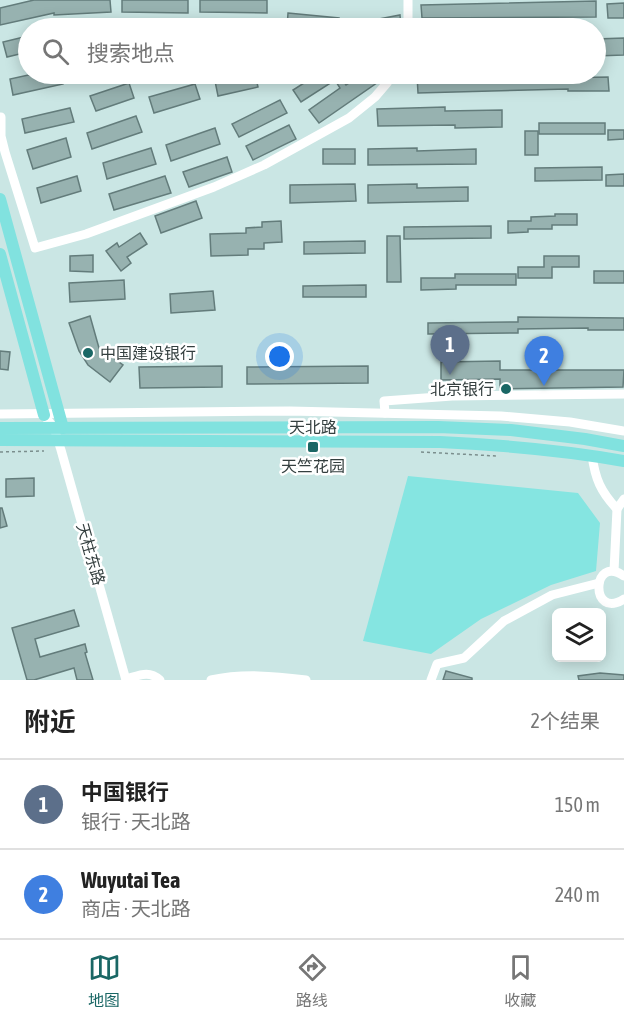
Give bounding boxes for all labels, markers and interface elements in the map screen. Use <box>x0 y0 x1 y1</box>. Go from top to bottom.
search box <box>18 18 606 84</box>
icon: search <box>39 35 72 68</box>
text: 搜索地点 <box>87 40 175 66</box>
pin: 1 <box>430 326 470 375</box>
pin: 2 <box>524 336 564 386</box>
your location <box>265 342 294 371</box>
place label: 中国建设银行 <box>100 344 196 362</box>
marker: 中国建设银行 <box>81 346 95 360</box>
place label: 北京银行 <box>430 380 494 398</box>
marker: 北京银行 <box>499 382 513 396</box>
street label: 天北路 <box>289 418 337 436</box>
marker: 天竺花园 <box>306 440 320 454</box>
place label: 天竺花园 <box>281 457 345 475</box>
street label: 天柱东路 <box>74 521 108 587</box>
map controls <box>552 608 606 662</box>
button: layers <box>552 608 606 662</box>
text: 附近 <box>24 707 76 737</box>
text: 2个结果 <box>531 709 600 732</box>
text: 中国银行 <box>81 779 169 805</box>
text: 1 <box>39 793 48 816</box>
text: 150 m <box>555 793 600 816</box>
text: 银行 · 天北路 <box>81 810 191 833</box>
text: Wuyutai Tea <box>81 867 180 893</box>
text: 2 <box>39 883 48 906</box>
text: 240 m <box>555 883 600 906</box>
text: 商店 · 天北路 <box>81 897 191 920</box>
tab: 地图 <box>88 951 121 1011</box>
tab: 路线 <box>296 951 329 1011</box>
tab: 收藏 <box>504 951 537 1011</box>

